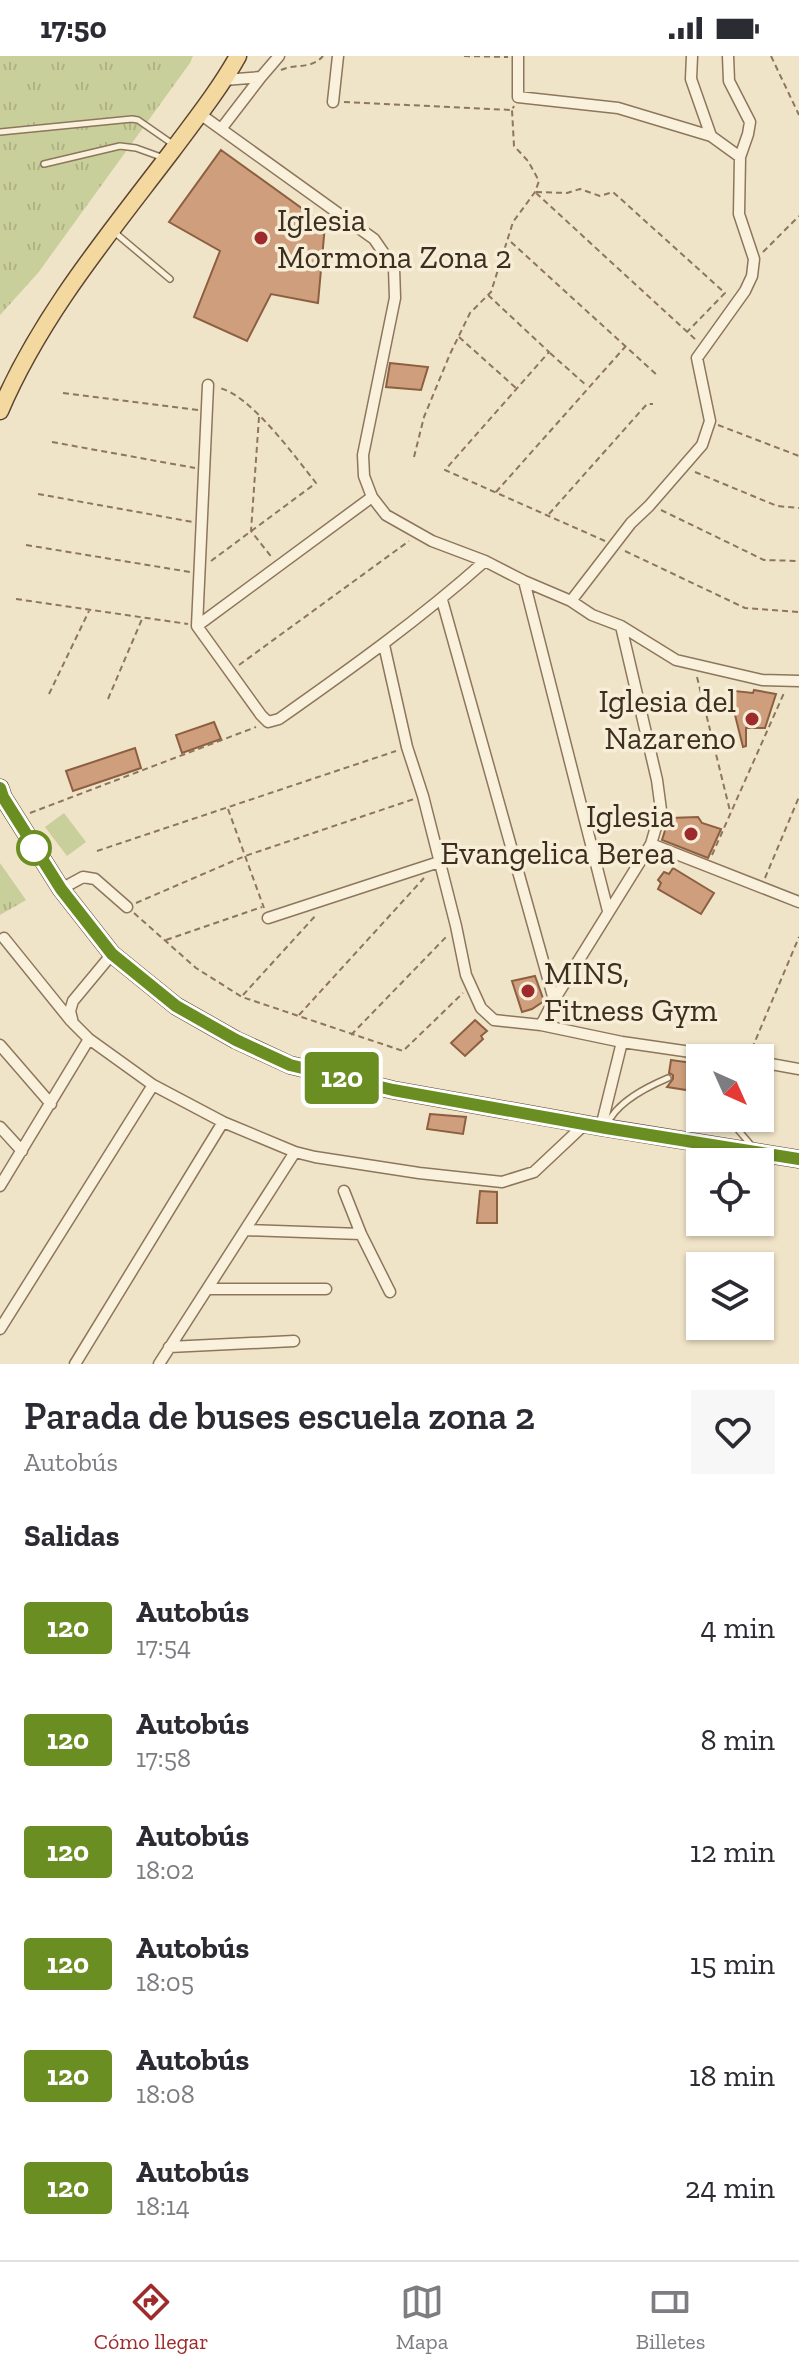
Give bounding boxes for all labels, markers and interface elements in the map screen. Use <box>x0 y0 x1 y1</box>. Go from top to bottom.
text: 17:50 <box>40 10 107 46</box>
place label: Iglesia Mormona Zona 2 <box>277 201 512 276</box>
marker: Iglesia Mormona Zona 2 <box>252 229 270 247</box>
place label: Iglesia del Nazareno <box>599 682 736 757</box>
marker: Iglesia del Nazareno <box>743 710 761 728</box>
place label: Iglesia Evangelica Berea <box>440 797 675 872</box>
marker: Iglesia Evangelica Berea <box>682 825 700 843</box>
unlabelled marker <box>17 831 51 865</box>
place label: MINS, Fitness Gym <box>544 954 718 1029</box>
marker: MINS, Fitness Gym <box>519 982 537 1000</box>
north arrow <box>686 1044 774 1132</box>
map controls <box>686 1044 774 1340</box>
line badge: 120 <box>296 1052 388 1104</box>
text: 120 <box>321 1061 363 1094</box>
button: locate <box>686 1148 774 1236</box>
button: layers <box>686 1252 774 1340</box>
button: heart <box>691 1390 775 1474</box>
text: Parada de buses escuela zona 2 <box>24 1393 535 1439</box>
text: Autobús <box>24 1446 118 1478</box>
text: Salidas <box>24 1518 119 1554</box>
text: Autobús <box>136 1594 249 1630</box>
text: 4 min <box>701 1610 775 1646</box>
text: 120 <box>47 1611 89 1644</box>
text: 17:54 <box>136 1630 191 1662</box>
text: Autobús <box>136 1706 249 1742</box>
text: 8 min <box>701 1722 775 1758</box>
text: 120 <box>47 1723 89 1756</box>
text: 17:58 <box>136 1742 191 1774</box>
text: Autobús <box>136 1818 249 1854</box>
text: 12 min <box>690 1834 775 1870</box>
text: 120 <box>47 1835 89 1868</box>
text: 18:02 <box>136 1854 194 1886</box>
text: Autobús <box>136 1930 249 1966</box>
text: 15 min <box>690 1946 775 1982</box>
text: 120 <box>47 1947 89 1980</box>
text: 18:05 <box>136 1966 194 1998</box>
text: Autobús <box>136 2042 249 2078</box>
text: 18 min <box>689 2058 775 2094</box>
text: 120 <box>47 2059 89 2092</box>
text: 18:08 <box>136 2078 195 2110</box>
text: Autobús <box>136 2154 249 2190</box>
text: 24 min <box>685 2170 775 2206</box>
text: 120 <box>47 2171 89 2204</box>
text: 18:14 <box>136 2190 190 2222</box>
tab: Cómo llegar <box>94 2280 208 2355</box>
tab: Mapa <box>396 2280 448 2355</box>
tab: Billetes <box>636 2280 705 2355</box>

